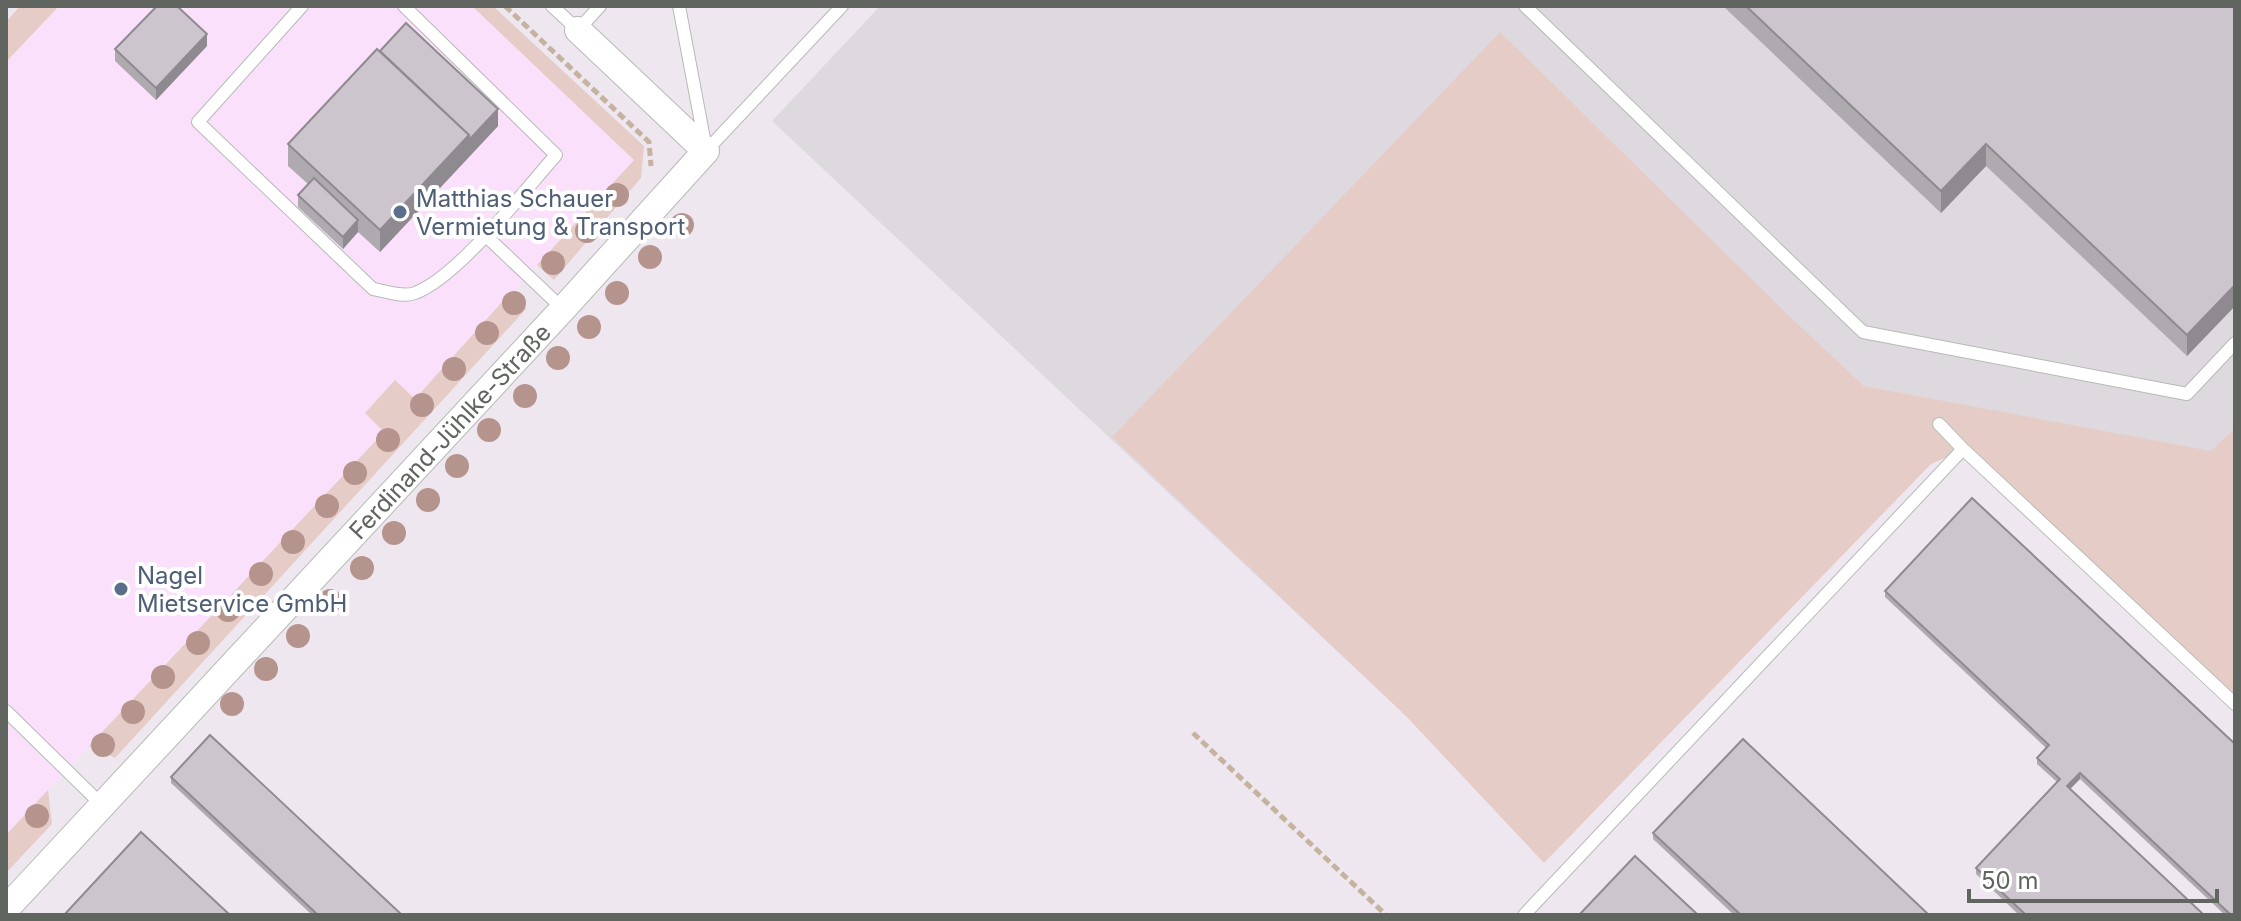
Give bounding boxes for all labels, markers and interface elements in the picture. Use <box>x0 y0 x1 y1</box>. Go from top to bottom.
place label: Matthias Schauer Vermietung & Transport <box>416 184 685 241</box>
marker: Matthias Schauer Vermietung & Transport <box>391 203 409 221</box>
street label: Ferdinand-Jühlke-Straße <box>343 318 557 545</box>
place label: Nagel Mietservice GmbH <box>137 561 347 618</box>
marker: Nagel Mietservice GmbH <box>112 580 130 598</box>
scale bar <box>1969 853 2217 903</box>
text: 50 m <box>1981 866 2039 895</box>

